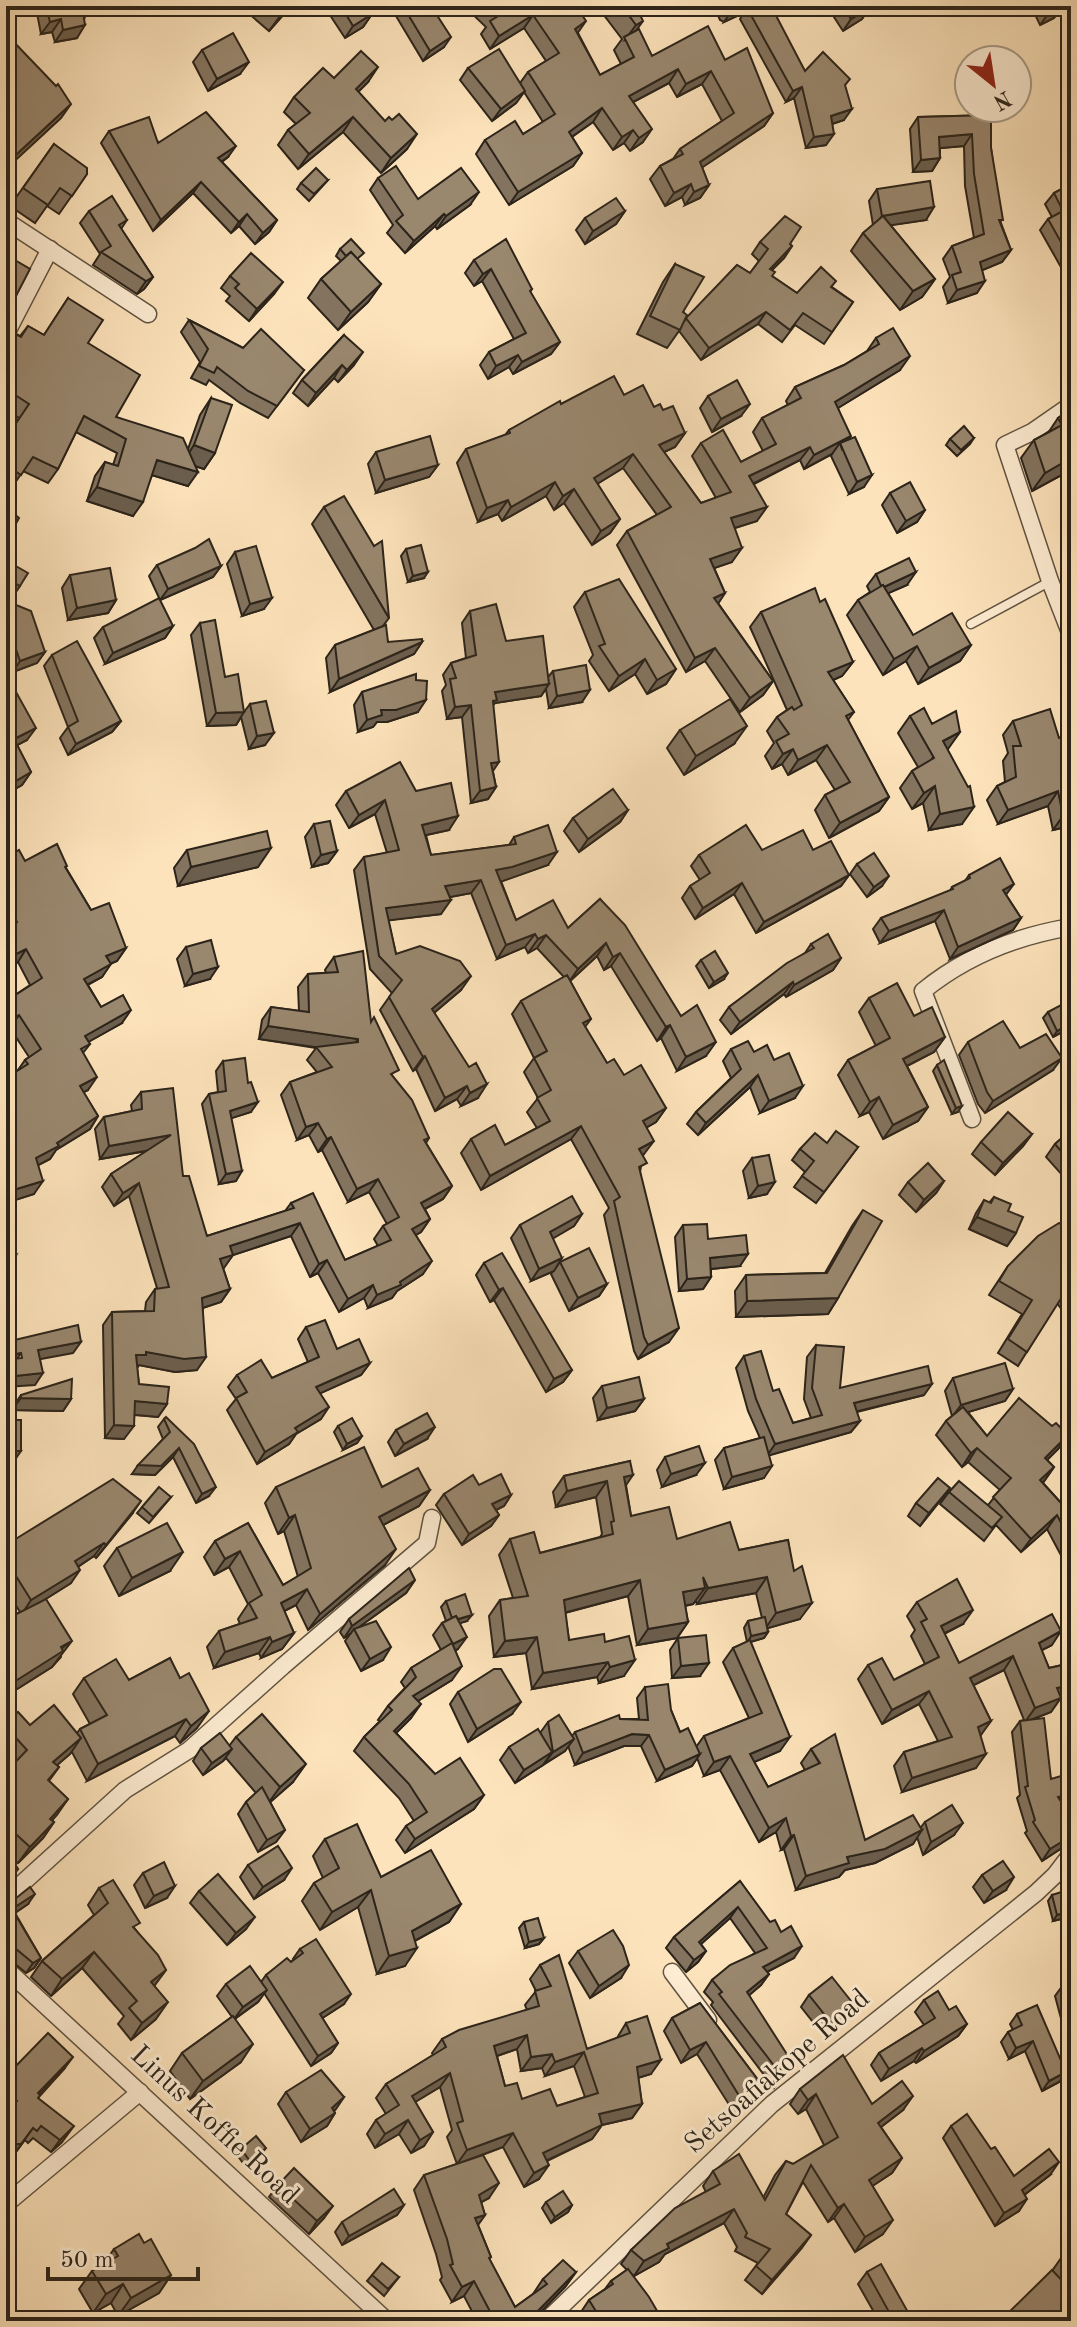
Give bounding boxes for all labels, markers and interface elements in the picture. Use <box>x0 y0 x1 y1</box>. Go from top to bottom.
north arrow <box>953 44 1033 124</box>
text: N <box>989 86 1015 113</box>
street label: Setsoafiakope Road <box>680 1984 876 2160</box>
street label: Linus Koffie Road <box>125 2041 303 2211</box>
scale bar <box>48 2231 198 2281</box>
text: 50 m <box>60 2249 114 2273</box>

